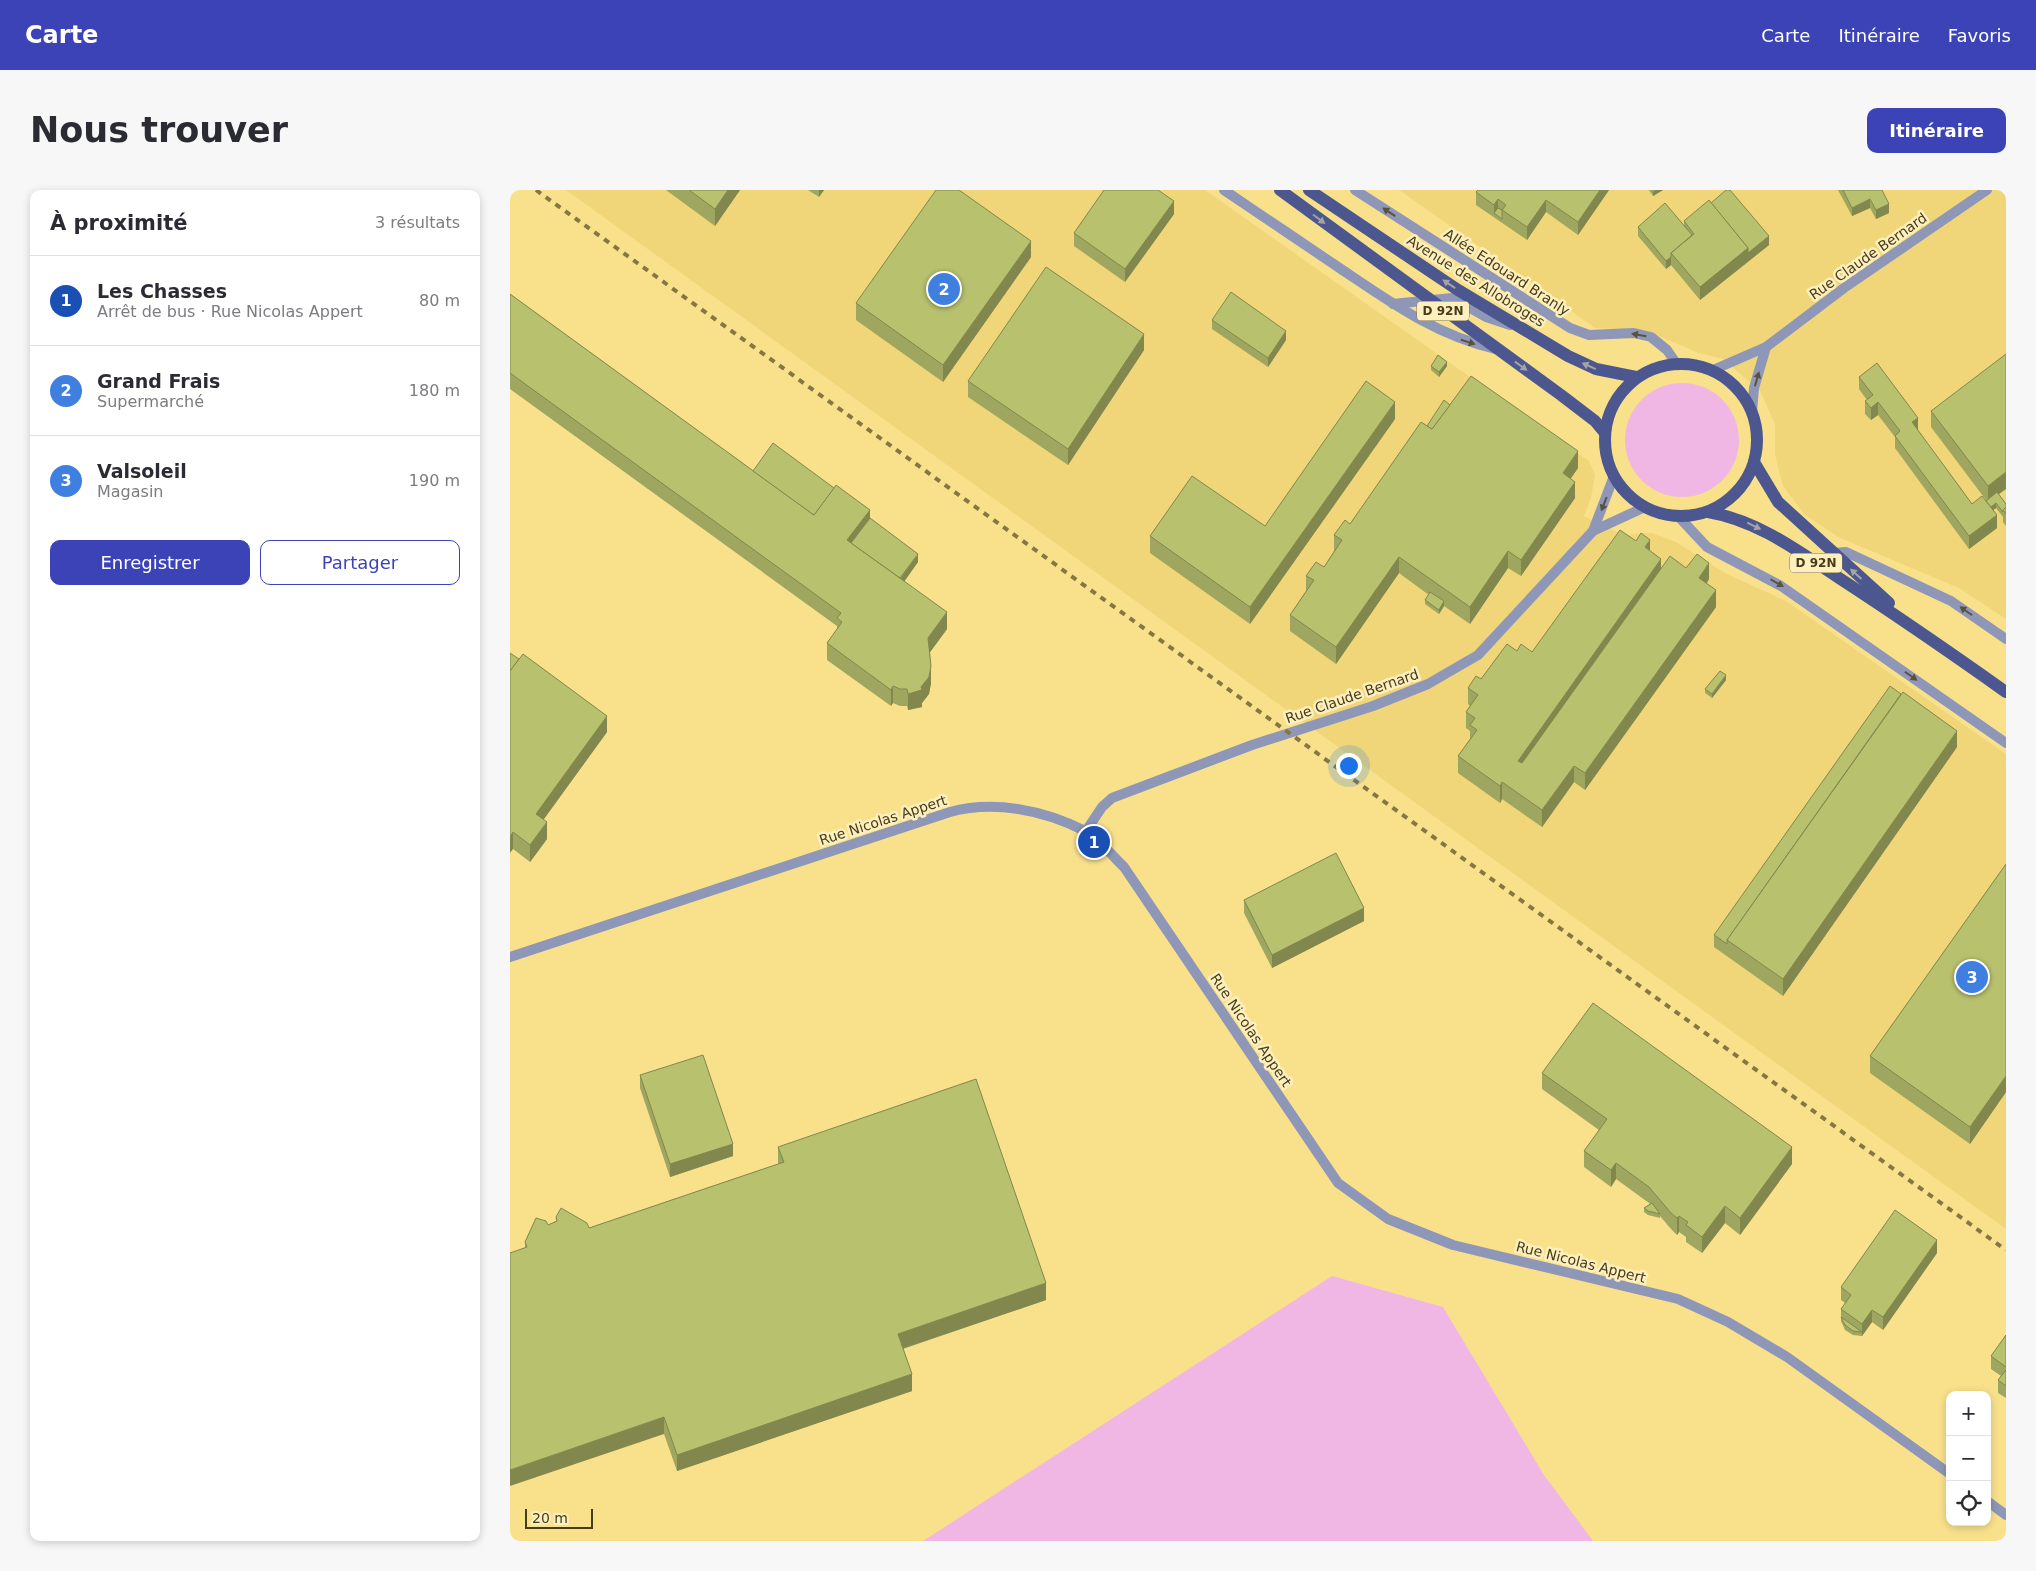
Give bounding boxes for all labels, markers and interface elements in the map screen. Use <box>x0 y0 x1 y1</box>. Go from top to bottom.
text: Carte <box>25 21 98 49</box>
text: Carte <box>1761 25 1810 46</box>
text: Itinéraire <box>1838 25 1920 46</box>
text: Favoris <box>1948 25 2011 46</box>
button: Itinéraire <box>1867 108 2006 153</box>
text: Nous trouver <box>30 110 288 150</box>
one-way arrow <box>1382 207 1396 217</box>
street label: Rue Claude Bernard <box>1806 209 1930 303</box>
text: À proximité <box>50 211 187 235</box>
text: 3 résultats <box>375 213 460 232</box>
one-way arrow <box>1312 214 1326 224</box>
street label: Allée Edouard Branly <box>1441 225 1573 319</box>
street label: Avenue des Allobroges <box>1404 232 1548 330</box>
pin: 2 <box>928 270 960 308</box>
one-way arrow <box>1443 279 1456 288</box>
text: Les Chasses <box>97 280 227 302</box>
text: 1 <box>60 291 72 310</box>
text: 80 m <box>419 291 460 310</box>
text: Arrêt de bus · Rue Nicolas Appert <box>97 302 363 321</box>
road number: D 92N <box>1417 302 1469 320</box>
one-way arrow <box>1630 330 1646 338</box>
one-way arrow <box>1460 338 1475 346</box>
one-way arrow <box>1514 361 1528 371</box>
one-way arrow <box>1582 361 1596 369</box>
text: Grand Frais <box>97 370 220 392</box>
one-way arrow <box>1754 371 1762 386</box>
text: 2 <box>60 381 72 400</box>
text: 180 m <box>409 381 460 400</box>
text: Supermarché <box>97 392 204 411</box>
text: Valsoleil <box>97 460 187 482</box>
text: 3 <box>60 471 72 490</box>
text: 190 m <box>409 471 460 490</box>
text: Magasin <box>97 482 164 501</box>
one-way arrow <box>1600 497 1608 512</box>
one-way arrow <box>1747 522 1761 530</box>
button: Enregistrer <box>50 540 250 585</box>
button: Partager <box>260 540 460 585</box>
road number: D 92N <box>1790 553 1842 572</box>
one-way arrow <box>1851 568 1863 580</box>
one-way arrow <box>1771 579 1784 588</box>
one-way arrow <box>1959 606 1973 616</box>
street label: Rue Claude Bernard <box>1283 666 1421 726</box>
one-way arrow <box>1904 671 1917 681</box>
your location <box>1336 753 1362 779</box>
street label: Rue Nicolas Appert <box>817 792 949 848</box>
pin: 1 <box>1078 823 1110 861</box>
pin: 3 <box>1956 958 1988 996</box>
street label: Rue Nicolas Appert <box>1207 970 1295 1090</box>
street label: Rue Nicolas Appert <box>1514 1238 1648 1286</box>
map controls <box>1946 1391 1991 1526</box>
button: + <box>1946 1391 1991 1436</box>
button: − <box>1946 1436 1991 1481</box>
button: locate <box>1946 1481 1991 1526</box>
scale bar <box>525 1506 592 1529</box>
text: 20 m <box>532 1510 568 1526</box>

